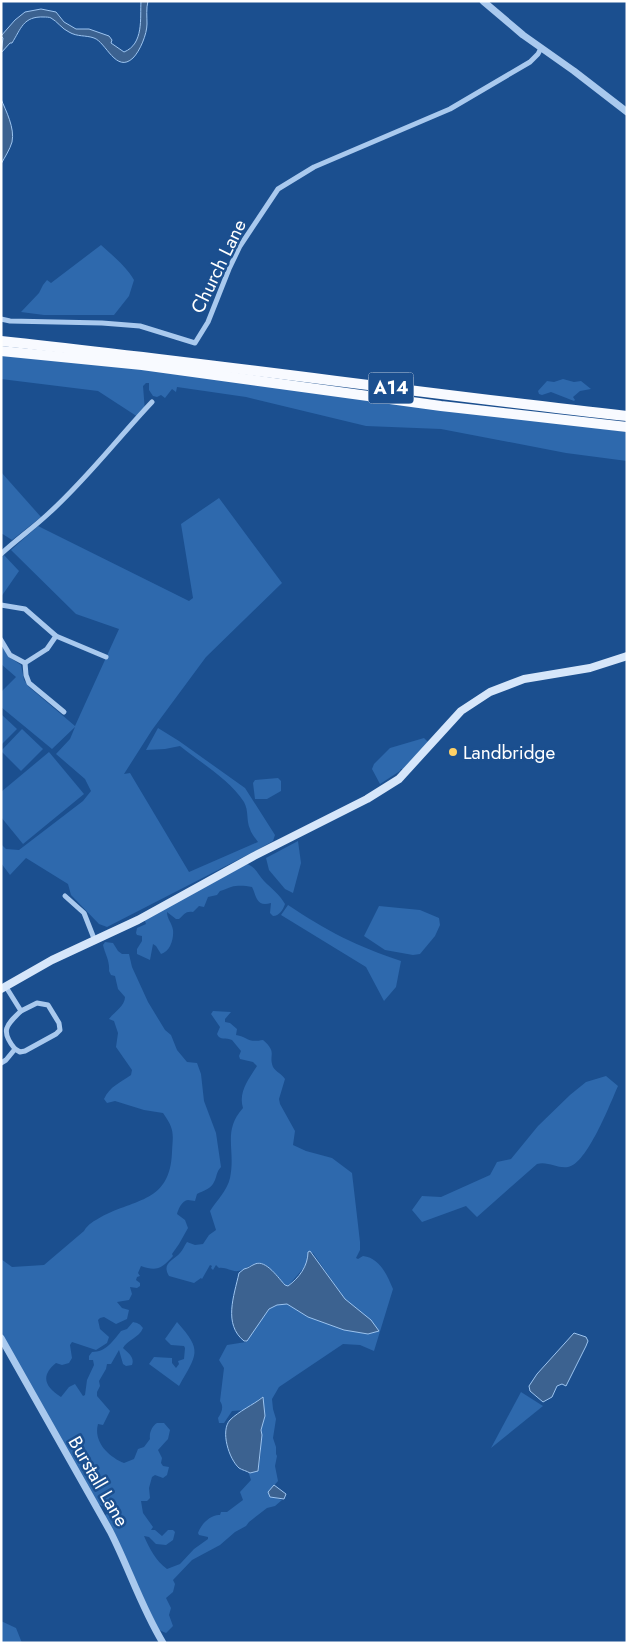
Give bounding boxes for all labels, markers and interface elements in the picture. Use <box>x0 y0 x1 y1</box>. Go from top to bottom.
street label: Church Lane <box>184 215 253 318</box>
road number: A14 <box>368 372 414 403</box>
place label: Landbridge <box>463 739 555 766</box>
marker: Landbridge <box>447 746 459 758</box>
street label: Burstall Lane <box>62 1431 135 1532</box>

